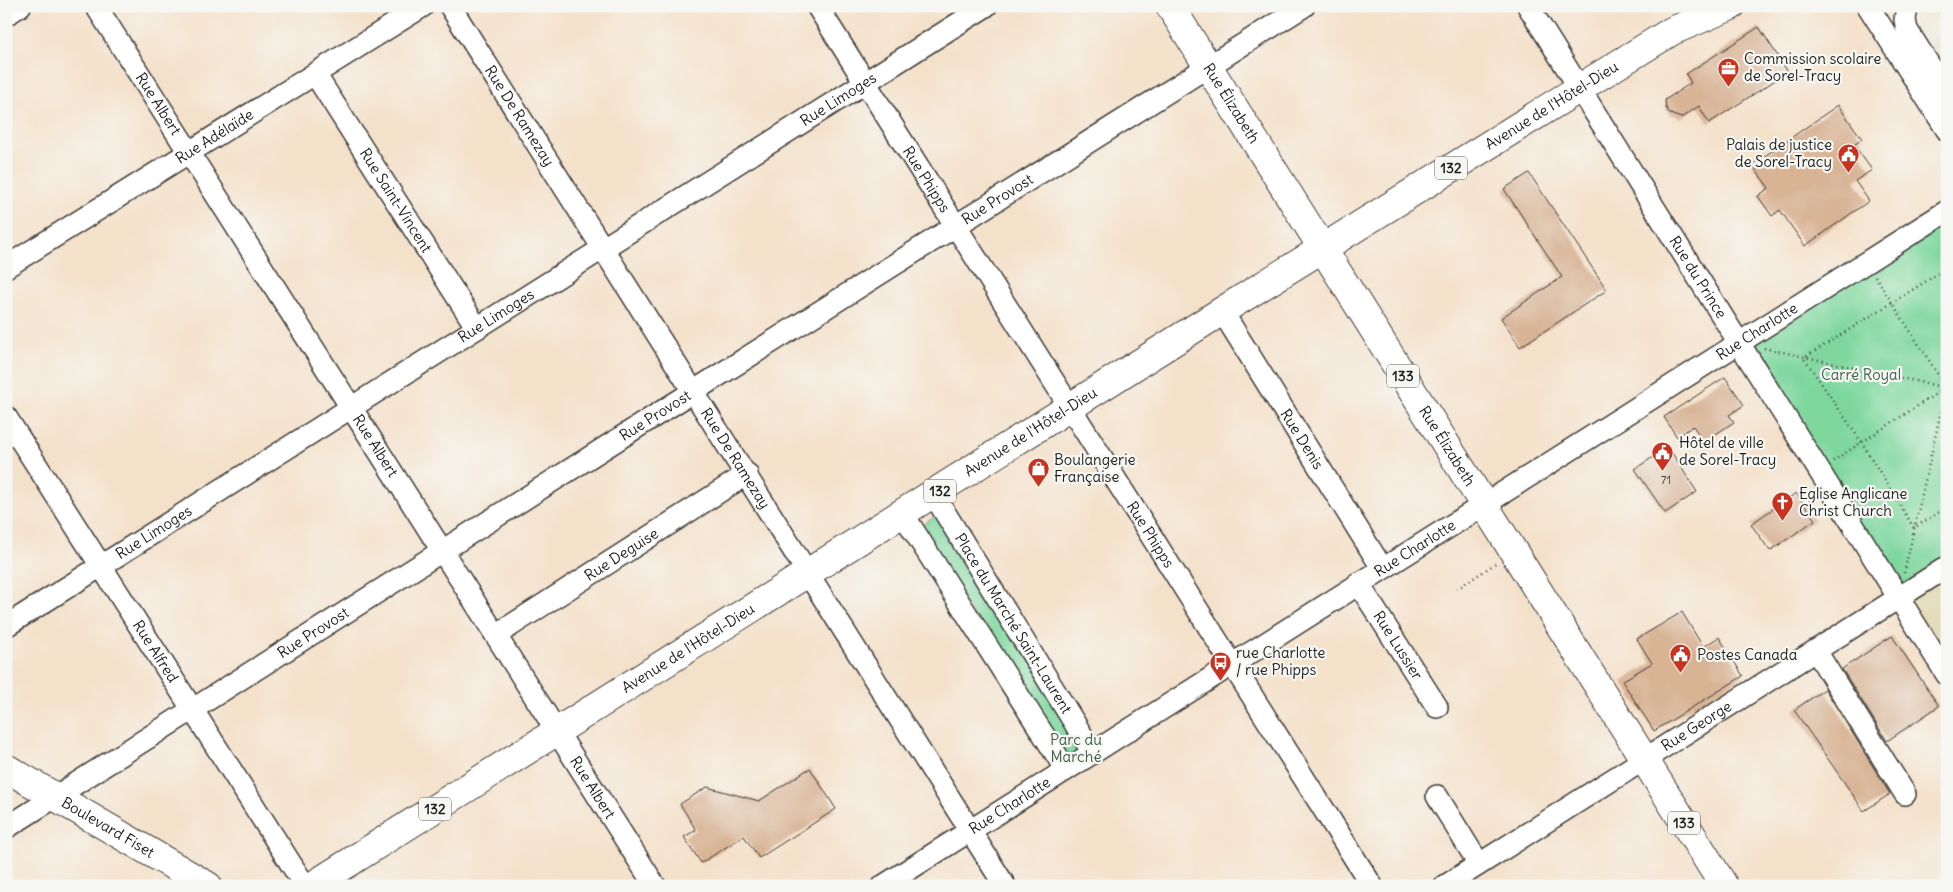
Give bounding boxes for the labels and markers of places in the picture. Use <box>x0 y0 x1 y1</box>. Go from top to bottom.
place label: Commission scolaire de Sorel-Tracy <box>1744 49 1881 85</box>
office icon: Commission scolaire de Sorel-Tracy <box>1716 56 1740 87</box>
place label: Palais de justice de Sorel-Tracy <box>1726 135 1832 171</box>
public building icon: Palais de justice de Sorel-Tracy <box>1836 142 1860 173</box>
place label: Hôtel de ville de Sorel-Tracy <box>1679 433 1776 469</box>
public building icon: Hôtel de ville de Sorel-Tracy <box>1651 440 1675 471</box>
place label: Boulangerie Française <box>1054 450 1136 486</box>
shop icon: Boulangerie Française <box>1026 457 1050 488</box>
place label: Eglise Anglicane Christ Church <box>1799 484 1907 520</box>
church icon: Eglise Anglicane Christ Church <box>1771 491 1795 522</box>
place label: rue Charlotte / rue Phipps <box>1236 643 1325 679</box>
public building icon: Postes Canada <box>1669 643 1693 674</box>
place label: Postes Canada <box>1697 645 1798 664</box>
bus stop icon: rue Charlotte / rue Phipps <box>1208 650 1232 681</box>

